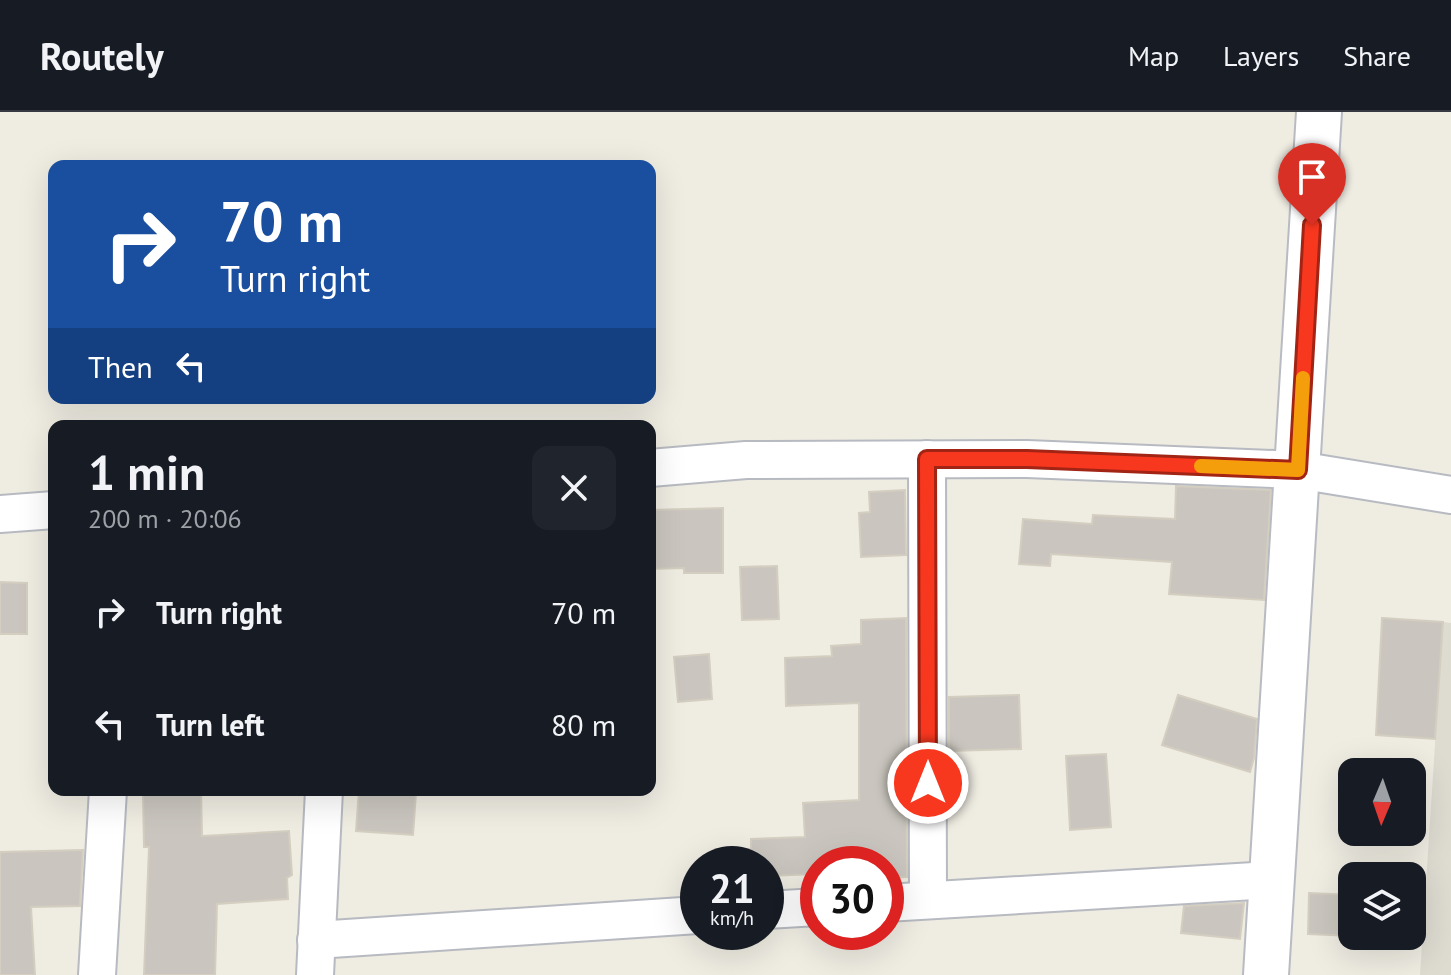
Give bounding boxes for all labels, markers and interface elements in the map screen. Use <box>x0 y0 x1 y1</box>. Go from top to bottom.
text: Routely <box>40 31 164 80</box>
text: Map <box>1128 37 1179 74</box>
text: Layers <box>1223 37 1299 74</box>
text: Share <box>1343 37 1411 74</box>
pin <box>1278 143 1346 225</box>
icon: arrive <box>1290 155 1334 199</box>
text: 70 m <box>220 185 343 257</box>
icon: right <box>88 192 192 296</box>
text: Turn right <box>220 255 370 302</box>
icon: left <box>169 344 213 388</box>
text: Then <box>88 347 153 386</box>
text: 1 min <box>88 441 205 503</box>
button: close <box>532 446 616 530</box>
text: 200 m · 20:06 <box>88 502 242 535</box>
icon: right <box>88 590 132 634</box>
text: Turn right <box>156 593 282 632</box>
text: 70 m <box>551 593 616 632</box>
icon: left <box>88 702 132 746</box>
text: Turn left <box>156 705 264 744</box>
text: 80 m <box>551 705 616 744</box>
position arrow <box>886 741 970 825</box>
north arrow <box>1338 758 1426 846</box>
map controls <box>1338 758 1426 950</box>
speed limit sign: 30 <box>800 846 904 950</box>
text: 21 <box>709 862 755 914</box>
button: layers <box>1338 862 1426 950</box>
text: km/h <box>710 905 754 931</box>

